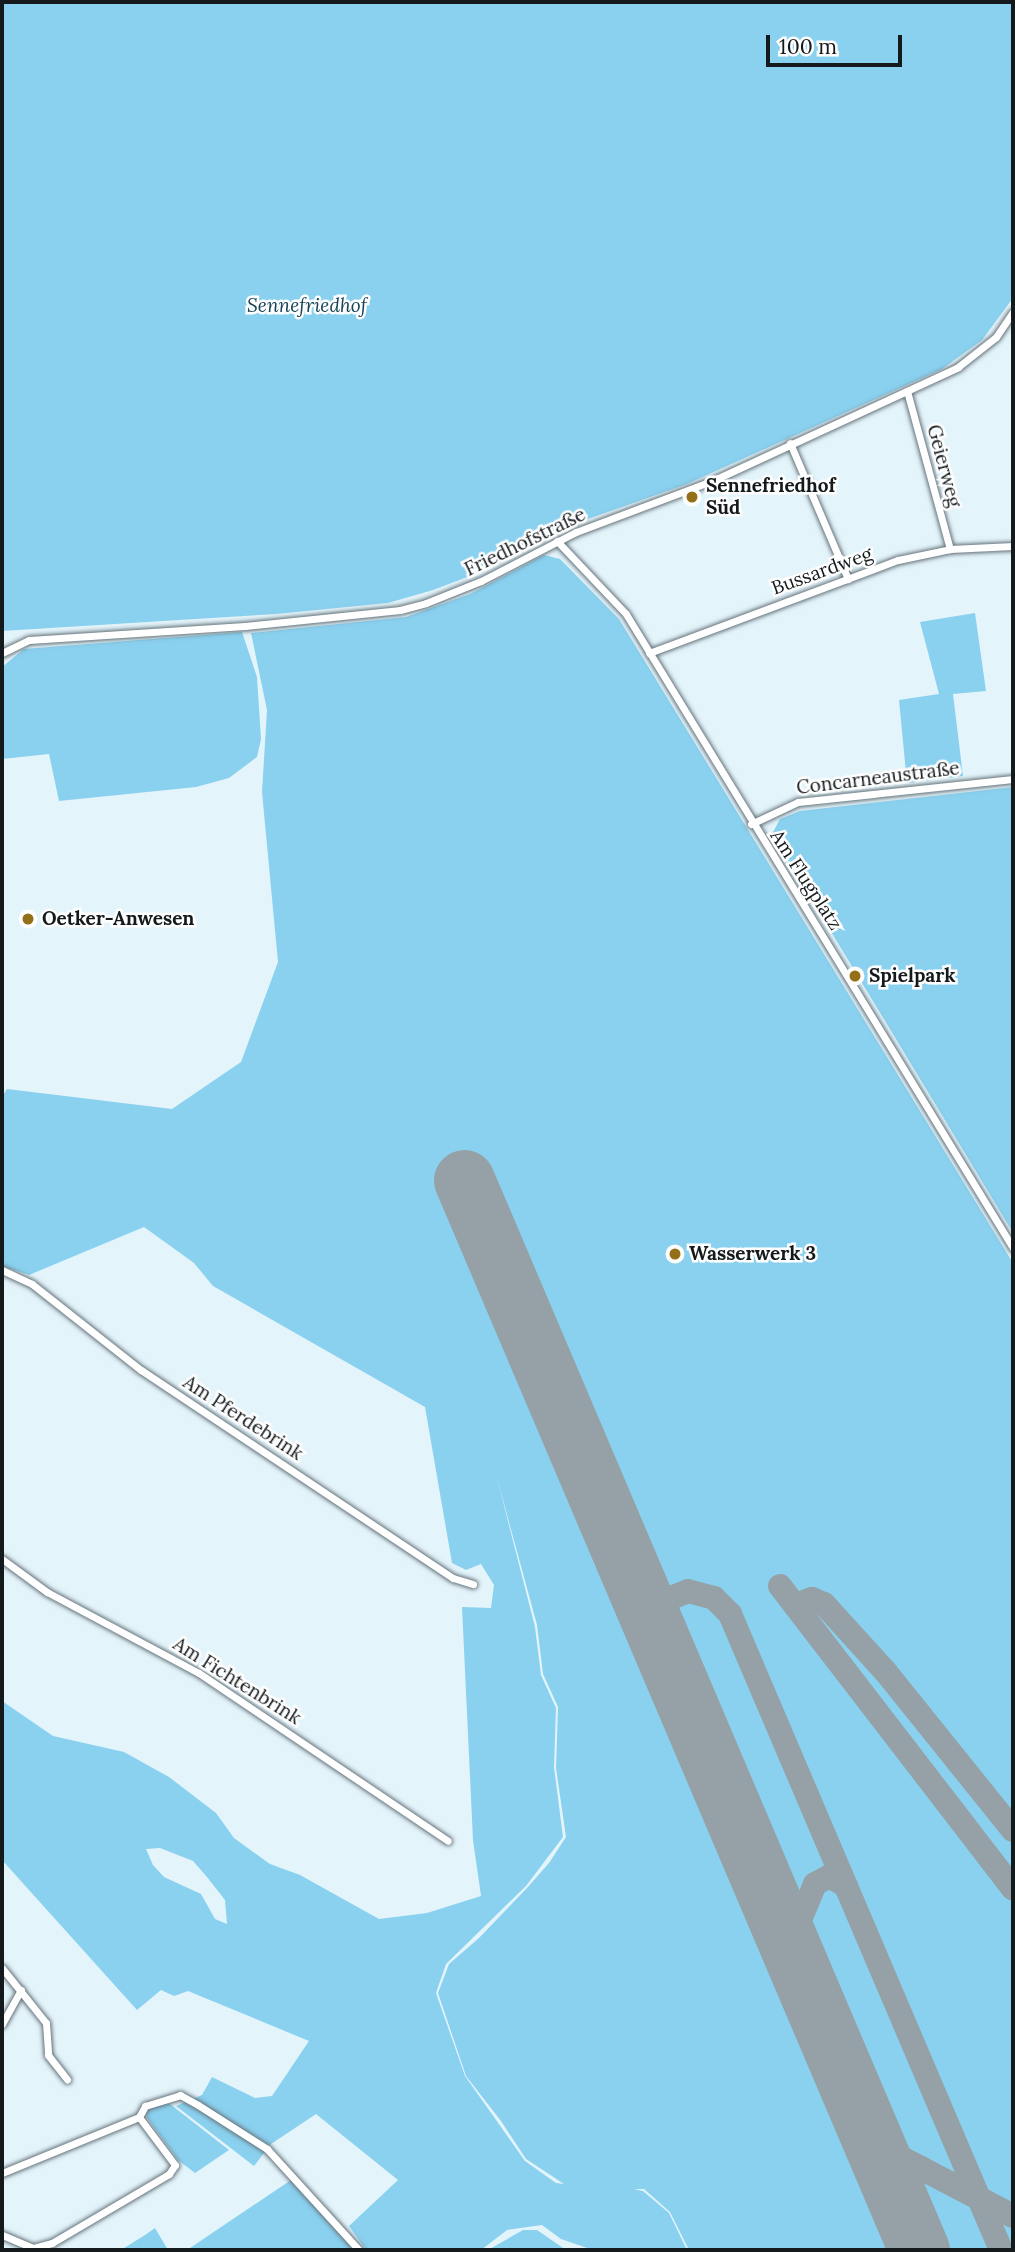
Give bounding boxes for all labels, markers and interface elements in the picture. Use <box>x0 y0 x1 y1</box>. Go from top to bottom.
scale bar <box>770 21 906 65</box>
text: 100 m <box>779 33 837 60</box>
park label: Sennefriedhof <box>247 295 367 317</box>
street label: Geierweg <box>922 422 966 510</box>
place label: Sennefriedhof Süd <box>706 475 835 519</box>
marker: Sennefriedhof Süd <box>684 489 700 505</box>
street label: Friedhofstraße <box>461 503 589 581</box>
street label: Bussardweg <box>768 542 876 600</box>
street label: Concarneaustraße <box>795 757 961 799</box>
street label: Am Flugplatz <box>765 826 847 934</box>
place label: Oetker-Anwesen <box>42 908 194 930</box>
marker: Oetker-Anwesen <box>20 911 36 927</box>
place label: Spielpark <box>869 965 955 987</box>
marker: Spielpark <box>847 968 863 984</box>
place label: Wasserwerk 3 <box>689 1243 816 1265</box>
marker: Wasserwerk 3 <box>667 1246 683 1262</box>
street label: Am Pferdebrink <box>179 1371 307 1465</box>
street label: Am Fichtenbrink <box>169 1633 305 1729</box>

